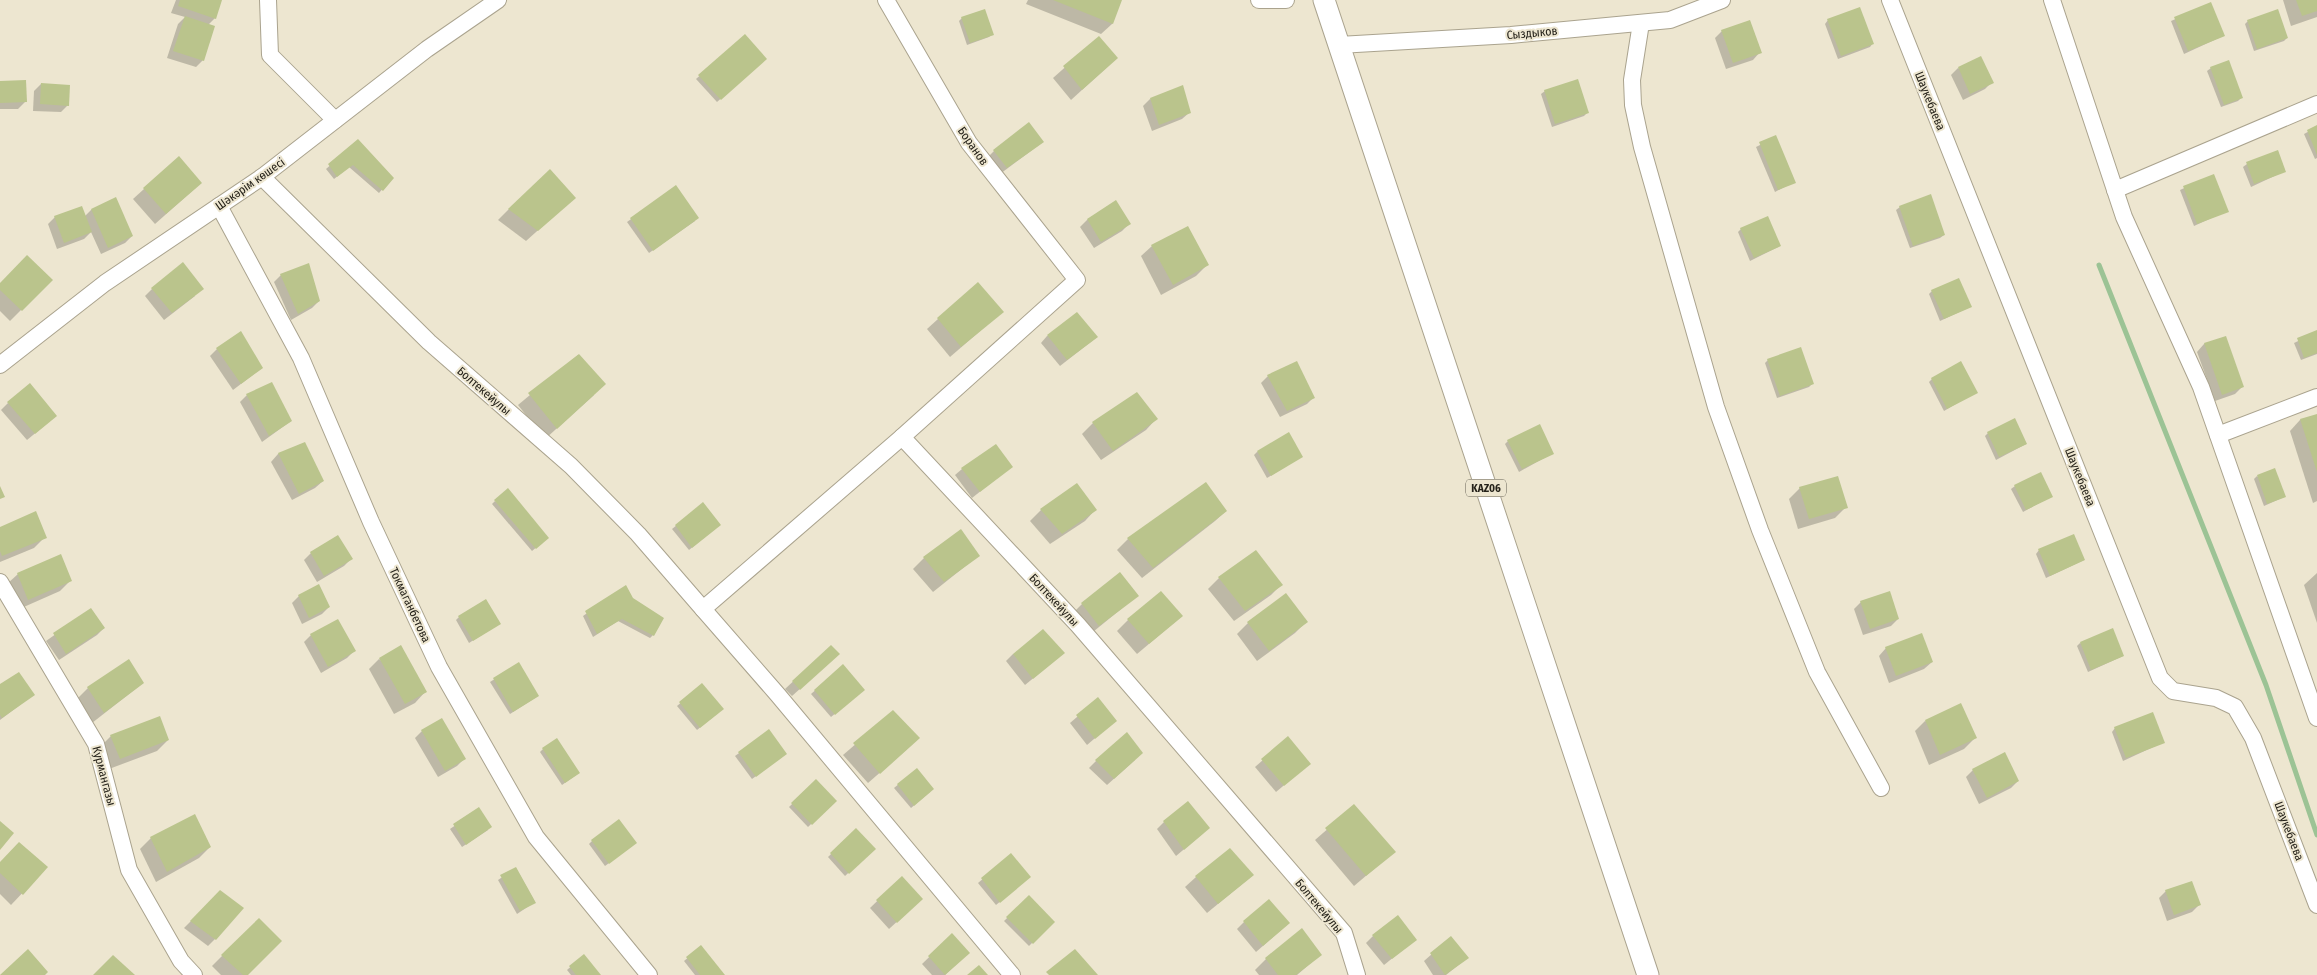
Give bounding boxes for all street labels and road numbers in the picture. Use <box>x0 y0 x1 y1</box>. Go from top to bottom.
street label: Сыздыков <box>1506 24 1558 42</box>
street label: Шаукебаева <box>1912 70 1948 133</box>
street label: Боранов <box>955 124 991 168</box>
street label: Шәкәрім көшесі <box>213 155 287 213</box>
street label: Болтекейулы <box>454 364 514 418</box>
street label: Шаукебаева <box>2062 446 2098 509</box>
road number: KАZ06 <box>1466 479 1506 496</box>
street label: Токмаганбетова <box>387 565 434 645</box>
street label: Болтекейулы <box>1026 571 1082 629</box>
street label: Курмангазы <box>89 745 119 807</box>
street label: Шаукебаева <box>2271 799 2307 863</box>
street label: Болтекейулы <box>1292 876 1346 936</box>

